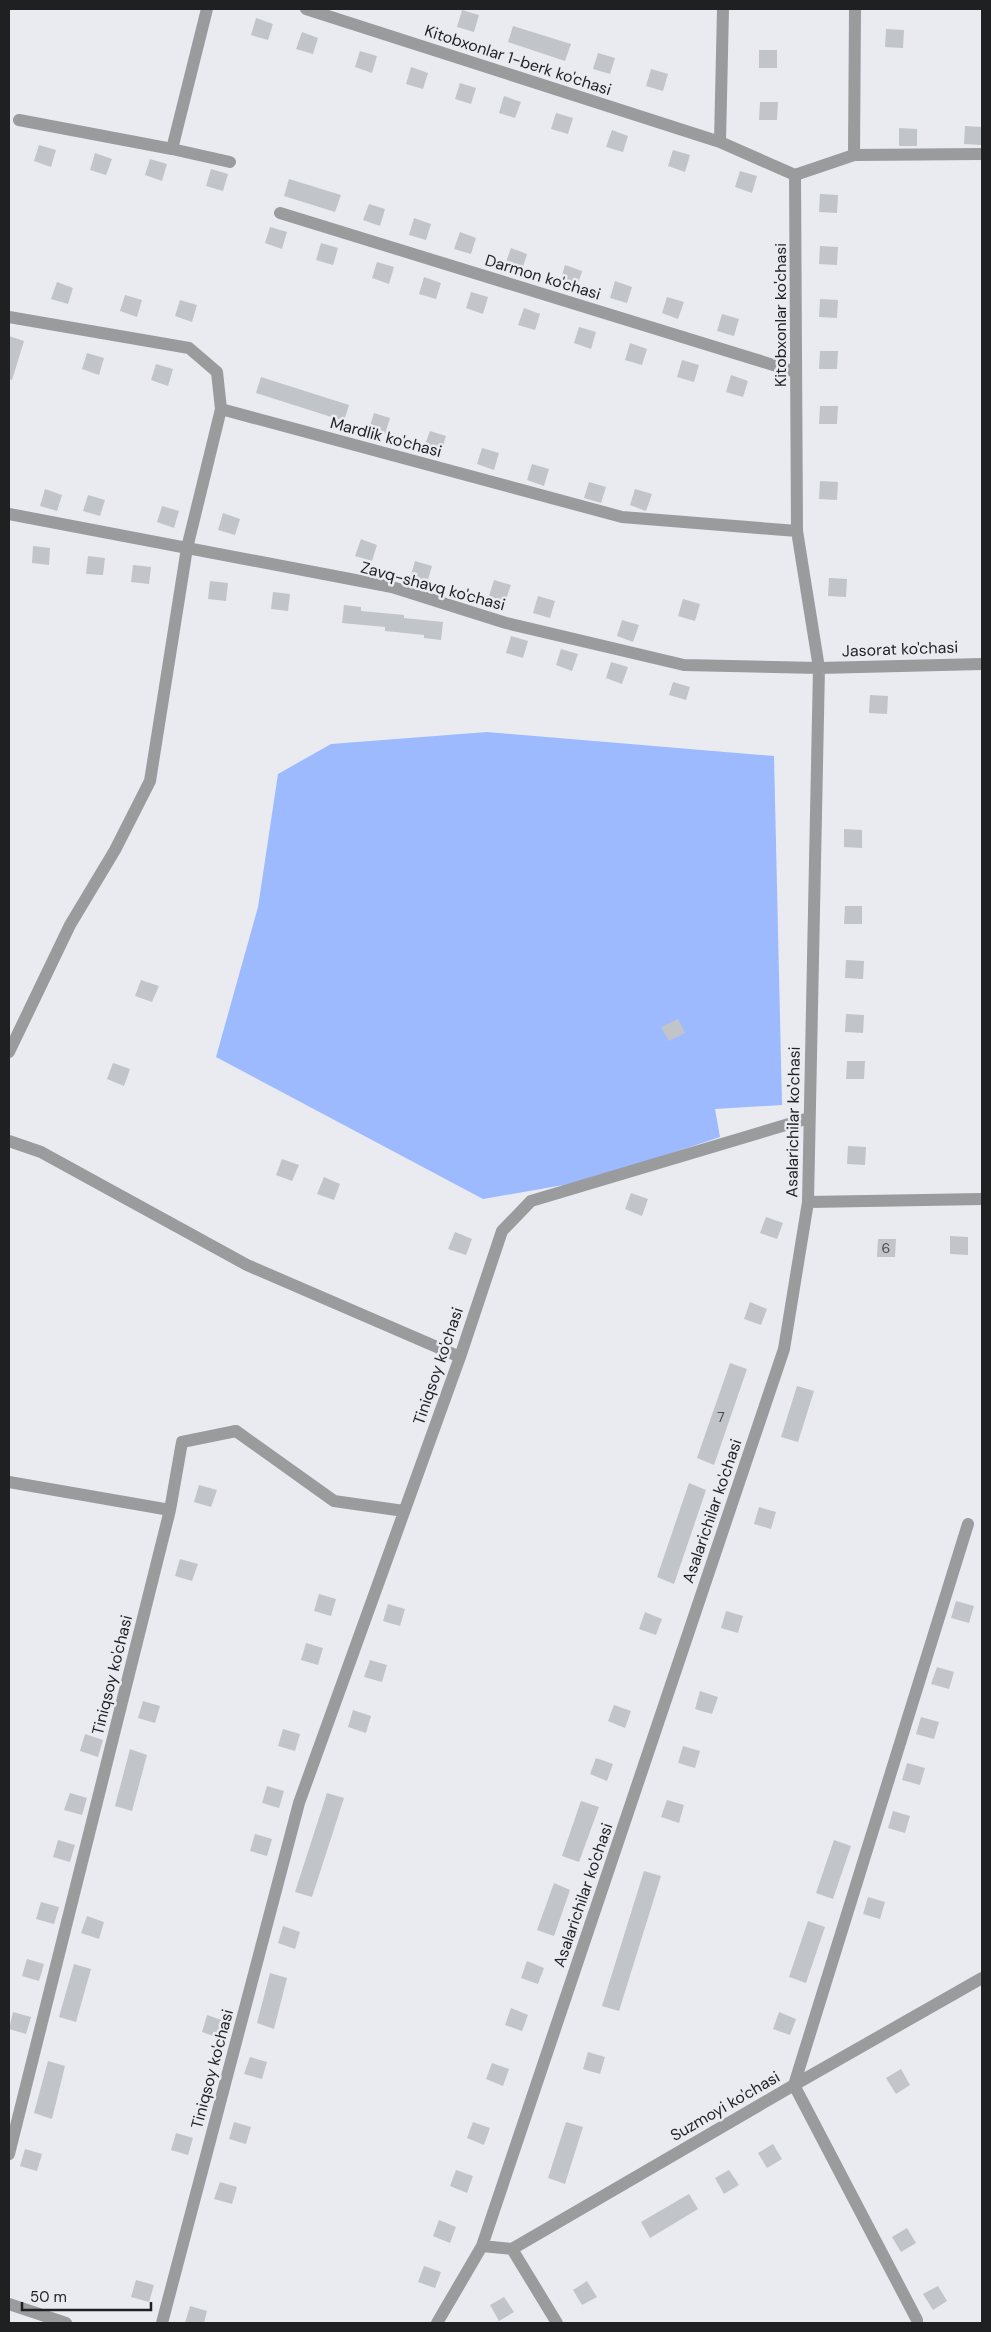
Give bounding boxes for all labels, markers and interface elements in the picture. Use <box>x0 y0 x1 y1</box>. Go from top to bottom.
street label: Kitobxonlar 1-berk ko'chasi <box>422 20 614 100</box>
street label: Kitobxonlar ko'chasi <box>770 243 791 387</box>
street label: Darmon ko'chasi <box>483 249 603 305</box>
street label: Mardlik ko'chasi <box>328 412 444 462</box>
street label: Zavq-shavq ko'chasi <box>358 557 508 615</box>
street label: Jasorat ko'chasi <box>842 636 958 662</box>
street label: Asalarichilar ko'chasi <box>781 1046 805 1198</box>
house number: 6 <box>882 1239 890 1257</box>
street label: Tiniqsoy ko'chasi <box>408 1304 468 1428</box>
house number: 7 <box>717 1408 725 1426</box>
street label: Asalarichilar ko'chasi <box>677 1436 747 1586</box>
street label: Tiniqsoy ko'chasi <box>87 1613 137 1737</box>
street label: Asalarichilar ko'chasi <box>548 1820 618 1970</box>
street label: Tiniqsoy ko'chasi <box>186 2007 238 2131</box>
street label: Suzmoyi ko'chasi <box>667 2066 783 2146</box>
scale bar <box>22 2280 151 2312</box>
text: 50 m <box>30 2287 67 2307</box>

